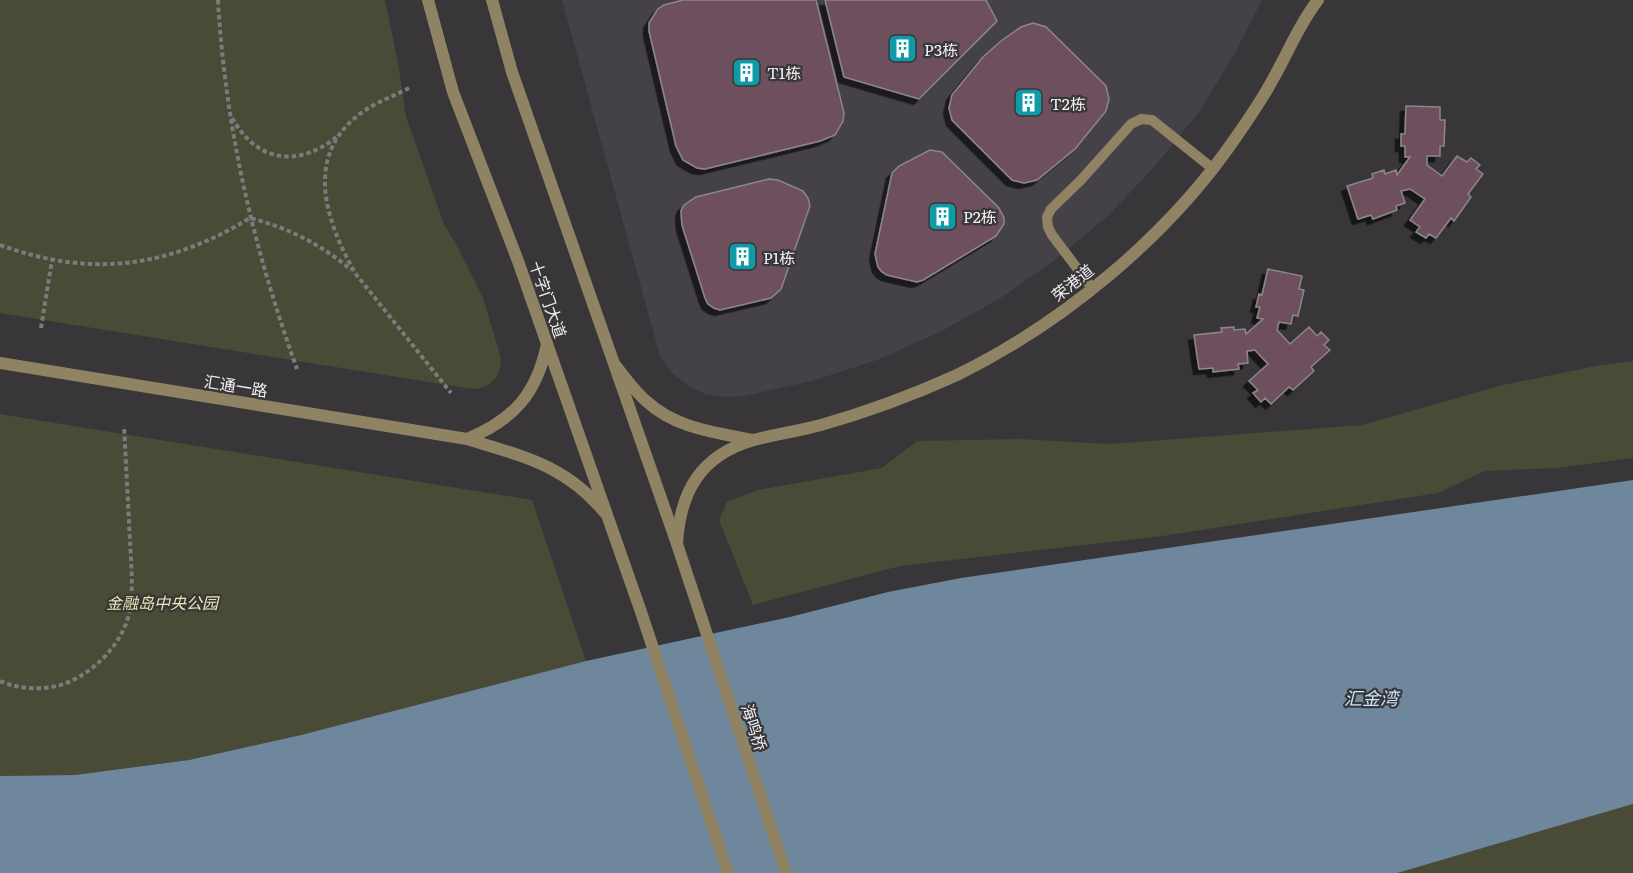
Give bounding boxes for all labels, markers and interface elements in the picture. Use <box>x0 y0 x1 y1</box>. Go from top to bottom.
building icon: P3栋 <box>887 33 919 65</box>
place label: P3栋 <box>924 37 958 61</box>
building icon: T1栋 <box>730 56 762 88</box>
place label: T1栋 <box>767 60 801 84</box>
building icon: T2栋 <box>1013 87 1045 119</box>
place label: T2栋 <box>1050 91 1086 115</box>
building icon: P2栋 <box>926 200 958 232</box>
place label: P2栋 <box>963 204 997 228</box>
building icon: P1栋 <box>726 241 758 273</box>
place label: P1栋 <box>763 245 795 269</box>
street label: 十字门大道 <box>525 257 573 341</box>
street label: 荣港道 <box>1046 258 1098 306</box>
street label: 汇通一路 <box>203 368 269 402</box>
park label: 金融岛中央公园 <box>106 590 220 614</box>
water label: 汇金湾 <box>1344 684 1401 711</box>
street label: 海鸣桥 <box>736 700 774 754</box>

